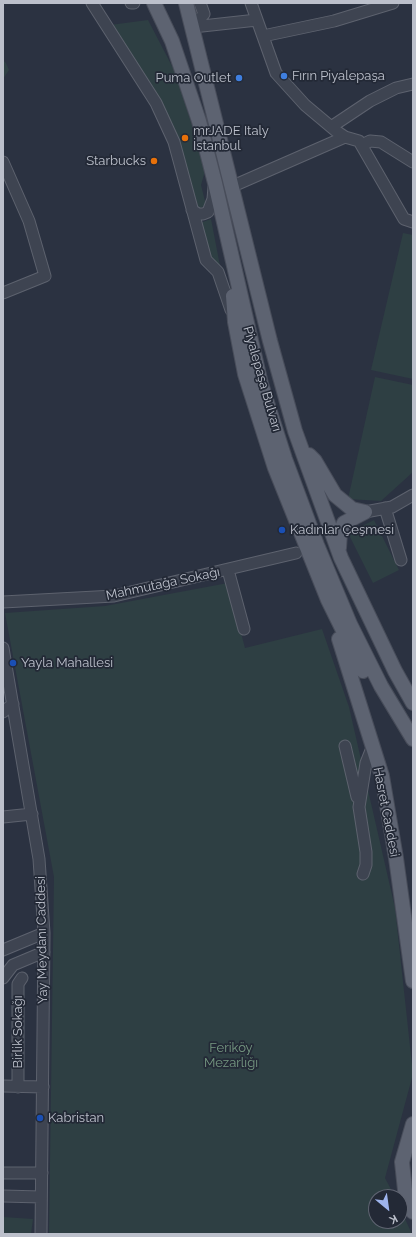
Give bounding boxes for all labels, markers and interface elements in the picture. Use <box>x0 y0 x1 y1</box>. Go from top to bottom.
place label: Fırın Piyalepaşa <box>292 68 385 84</box>
place label: Puma Outlet <box>156 70 231 86</box>
marker: Fırın Piyalepaşa <box>279 71 289 81</box>
marker: Puma Outlet <box>234 73 244 83</box>
place label: mrJADE Italy İstanbul <box>193 123 269 154</box>
marker: mrJADE Italy İstanbul <box>180 133 190 143</box>
place label: Starbucks <box>86 153 146 169</box>
marker: Starbucks <box>149 156 159 166</box>
street label: Piyalepaşa Bulvarı <box>240 325 284 433</box>
place label: Kadınlar Çeşmesi <box>290 522 394 538</box>
marker: Kadınlar Çeşmesi <box>277 525 287 535</box>
street label: Mahmutağa Sokağı <box>105 564 221 604</box>
place label: Yayla Mahallesi <box>21 655 113 671</box>
marker: Yayla Mahallesi <box>8 658 18 668</box>
street label: Hasret Caddesi <box>370 766 402 858</box>
street label: Yay Meydanı Caddesi <box>33 876 51 1004</box>
street label: Birlik Sokağı <box>10 995 26 1069</box>
park label: Feriköy Mezarlığı <box>204 1040 258 1071</box>
place label: Kabristan <box>48 1110 104 1126</box>
marker: Kabristan <box>35 1113 45 1123</box>
north arrow <box>368 1189 408 1229</box>
text: K <box>387 1212 400 1227</box>

